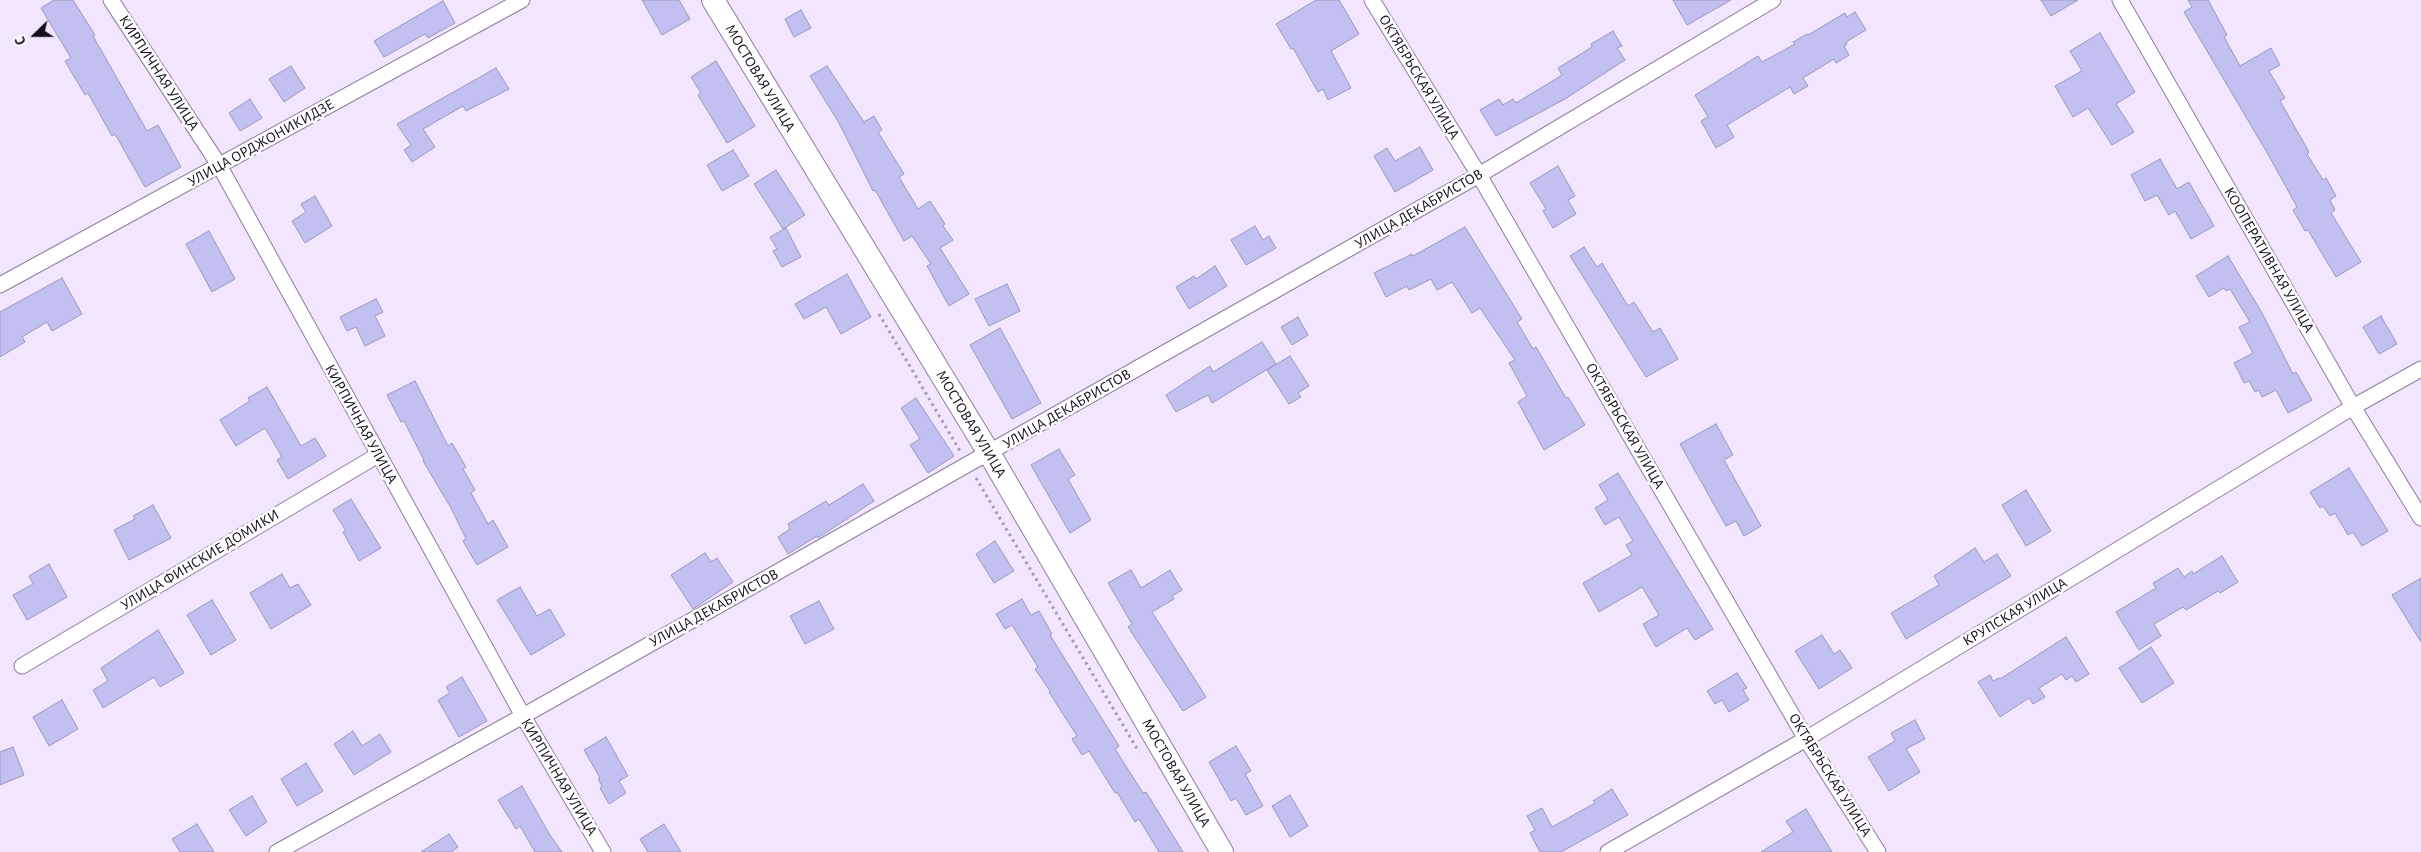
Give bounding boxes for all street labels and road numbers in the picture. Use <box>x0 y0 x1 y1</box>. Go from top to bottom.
street label: ОКТЯБРЬСКАЯ УЛИЦА <box>1375 11 1463 143</box>
street label: КИРПИЧНАЯ УЛИЦА <box>115 12 203 134</box>
street label: МОСТОВАЯ УЛИЦА <box>721 21 799 135</box>
street label: УЛИЦА ОРДЖОНИКИДЗЕ <box>185 95 337 191</box>
street label: УЛИЦА ДЕКАБРИСТОВ <box>1352 165 1486 253</box>
street label: КООПЕРАТИВНАЯ УЛИЦА <box>2220 184 2318 336</box>
street label: ОКТЯБРЬСКАЯ УЛИЦА <box>1582 360 1668 492</box>
street label: КИРПИЧНАЯ УЛИЦА <box>321 361 401 487</box>
street label: УЛИЦА ДЕКАБРИСТОВ <box>1000 365 1134 453</box>
street label: МОСТОВАЯ УЛИЦА <box>932 367 1010 481</box>
street label: УЛИЦА ФИНСКИЕ ДОМИКИ <box>118 506 282 614</box>
street label: УЛИЦА ДЕКАБРИСТОВ <box>646 565 782 651</box>
street label: КРУПСКАЯ УЛИЦА <box>1960 574 2070 650</box>
street label: ОКТЯБРЬСКАЯ УЛИЦА <box>1785 710 1875 840</box>
street label: КИРПИЧНАЯ УЛИЦА <box>517 715 601 839</box>
street label: МОСТОВАЯ УЛИЦА <box>1138 716 1214 830</box>

